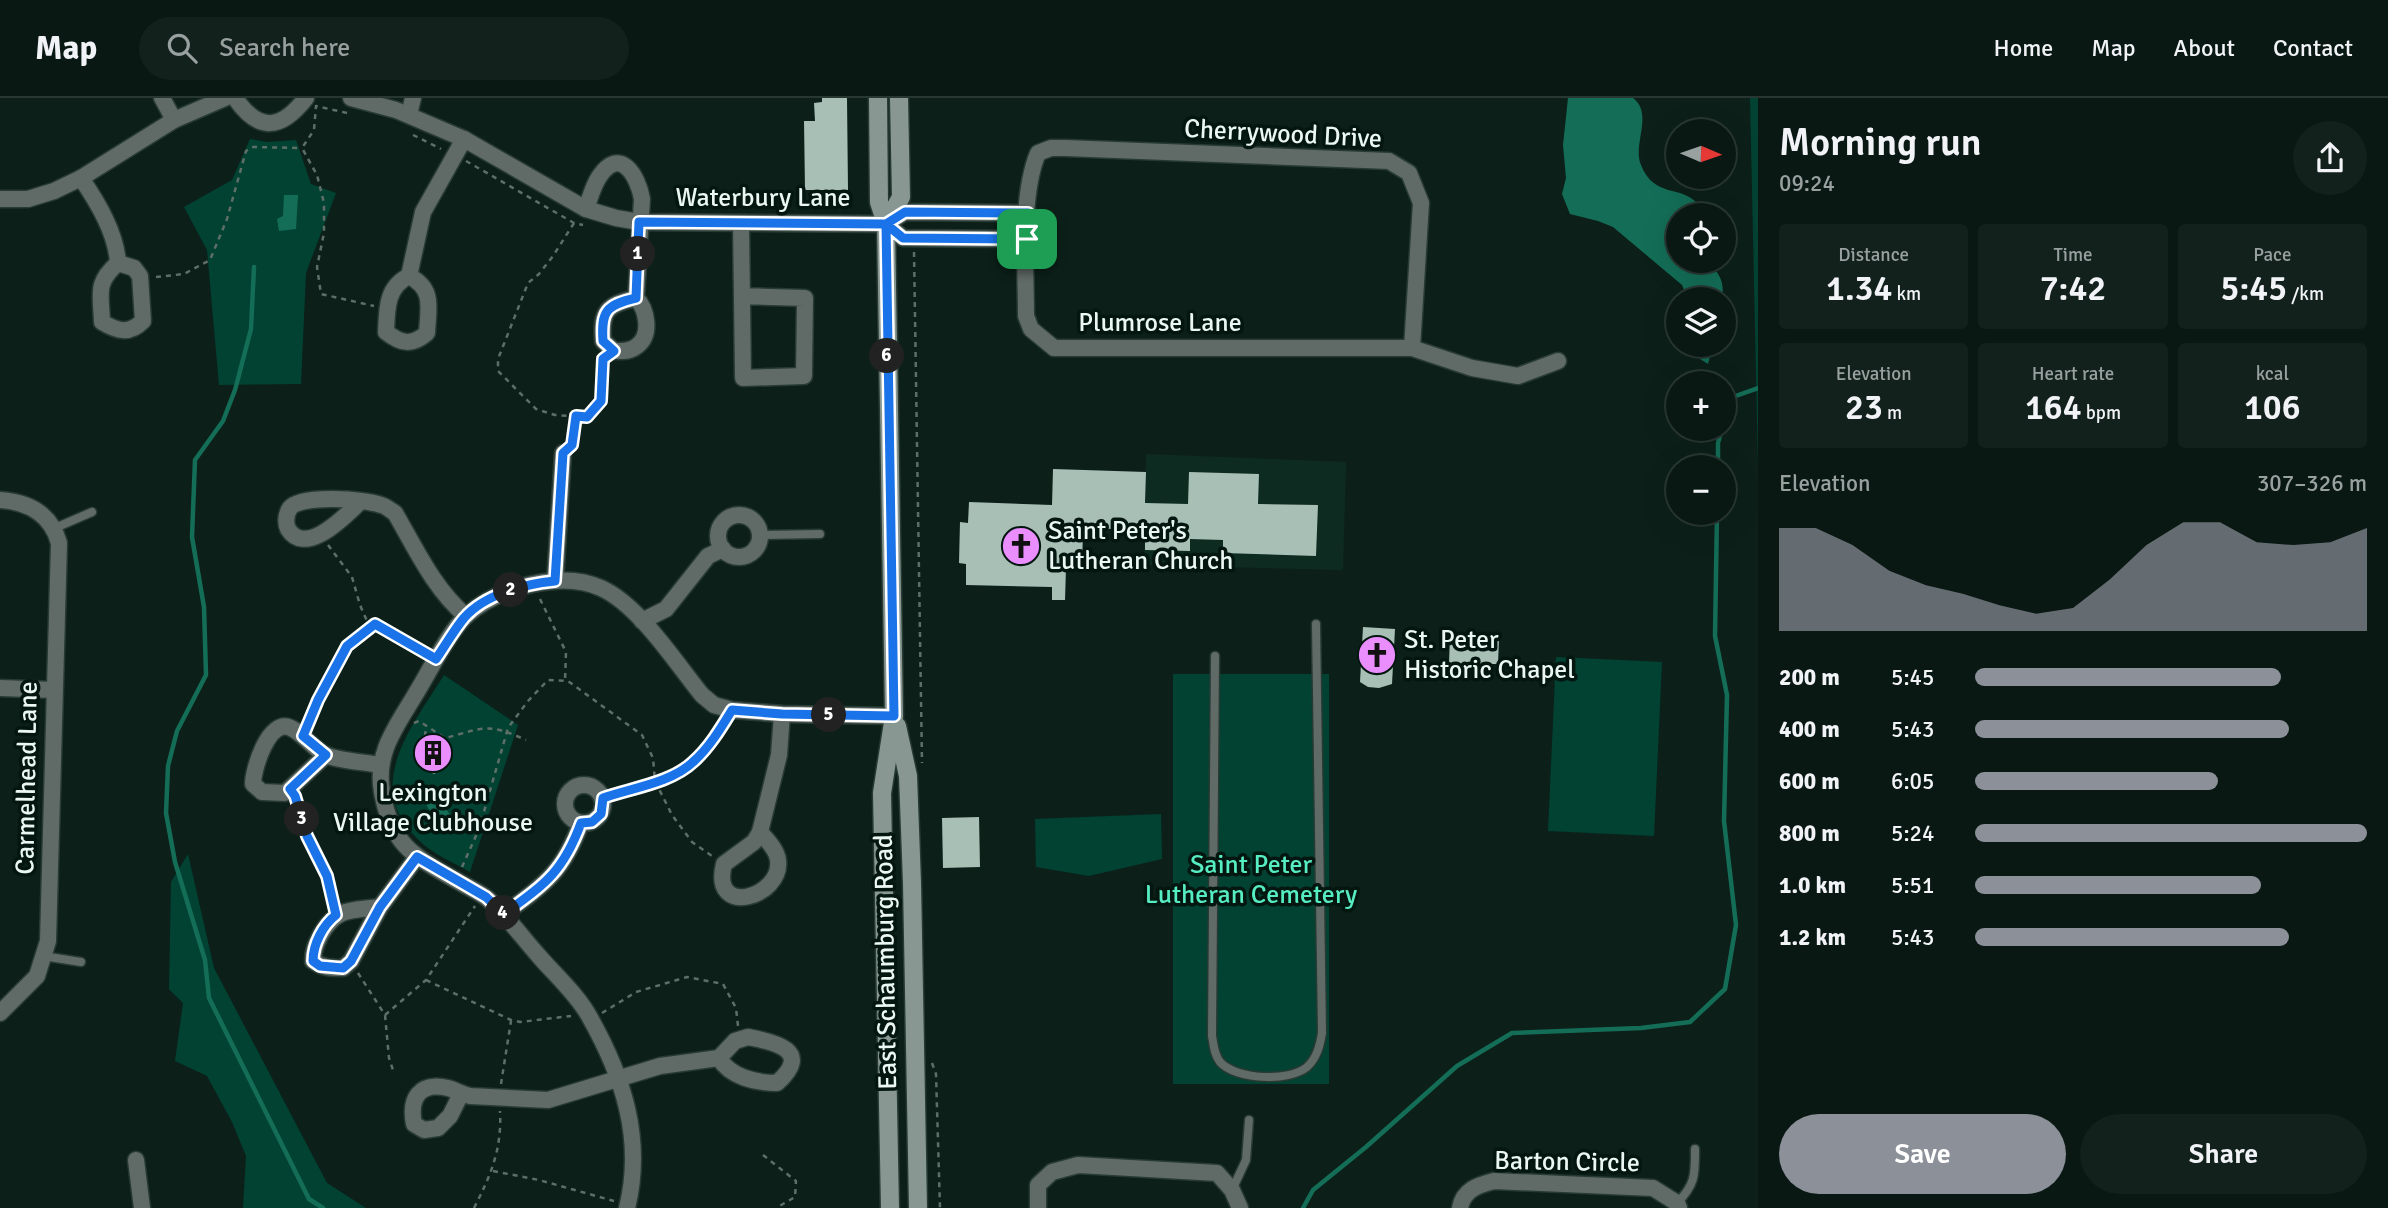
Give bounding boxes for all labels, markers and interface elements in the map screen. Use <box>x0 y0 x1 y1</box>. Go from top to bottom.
search box <box>139 17 629 80</box>
text: Map <box>35 28 97 69</box>
icon: search <box>163 29 201 67</box>
text: Search here <box>219 32 350 64</box>
text: Home <box>1993 33 2053 63</box>
text: Map <box>2091 33 2136 63</box>
text: About <box>2174 33 2235 63</box>
text: Contact <box>2273 33 2353 63</box>
street label: Cherrywood Drive <box>1183 113 1383 155</box>
north arrow <box>1666 119 1736 189</box>
map controls <box>1666 119 1736 525</box>
text: Morning run <box>1779 119 1982 166</box>
button: share <box>2293 121 2367 195</box>
text: 09:24 <box>1779 169 1835 198</box>
street label: Waterbury Lane <box>675 182 851 214</box>
button: locate <box>1666 203 1736 273</box>
pin <box>997 209 1057 269</box>
icon: arrive <box>1008 220 1046 258</box>
pin: 1 <box>620 236 656 272</box>
text: 1 <box>632 241 643 265</box>
text: Distance <box>1838 243 1909 267</box>
text: Time <box>2053 243 2093 267</box>
text: Pace <box>2253 243 2291 267</box>
text: 1.34 <box>1826 267 1892 310</box>
text: 7:42 <box>2040 267 2106 310</box>
text: 5:45 <box>2221 267 2287 310</box>
text: km <box>1892 282 1921 306</box>
text: /km <box>2287 282 2324 306</box>
button: layers <box>1666 287 1736 357</box>
street label: Plumrose Lane <box>1078 307 1242 339</box>
pin: 6 <box>870 338 904 374</box>
text: 6 <box>881 343 892 367</box>
text: Elevation <box>1836 362 1912 386</box>
text: Heart rate <box>2032 362 2114 386</box>
text: kcal <box>2256 362 2289 386</box>
button: + <box>1666 371 1736 441</box>
text: 23 <box>1845 386 1883 429</box>
text: 164 <box>2025 386 2082 429</box>
text: 106 <box>2244 386 2301 429</box>
text: m <box>1883 401 1902 425</box>
text: bpm <box>2082 401 2121 425</box>
button: − <box>1666 455 1736 525</box>
text: Elevation <box>1779 469 1871 498</box>
text: 307–326 m <box>2257 469 2367 498</box>
place label: Saint Peter's Lutheran Church <box>1048 515 1233 577</box>
church icon: Saint Peter's Lutheran Church <box>1000 525 1042 567</box>
pin: 2 <box>494 573 528 608</box>
text: 2 <box>505 577 516 601</box>
place label: St. Peter Historic Chapel <box>1404 624 1575 686</box>
church icon: St. Peter Historic Chapel <box>1356 634 1398 676</box>
text: 200 m <box>1779 663 1840 692</box>
text: 5:45 <box>1891 663 1934 692</box>
street label: Carmelhead Lane <box>9 681 45 875</box>
pin: 5 <box>812 698 846 732</box>
text: 5 <box>823 702 834 726</box>
text: 400 m <box>1779 715 1840 744</box>
text: 5:43 <box>1891 715 1934 744</box>
building icon: Lexington Village Clubhouse <box>412 732 454 774</box>
text: 600 m <box>1779 767 1840 796</box>
text: 6:05 <box>1891 767 1934 796</box>
place label: Lexington Village Clubhouse <box>333 777 533 839</box>
pin: 3 <box>284 802 320 836</box>
text: 3 <box>296 806 307 830</box>
text: 800 m <box>1779 819 1840 848</box>
text: 5:24 <box>1891 819 1934 848</box>
street label: East Schaumburg Road <box>868 834 904 1090</box>
park label: Saint Peter Lutheran Cemetery <box>1145 849 1357 911</box>
text: 1.0 km <box>1779 871 1846 900</box>
text: 5:51 <box>1891 871 1934 900</box>
pin: 4 <box>486 896 520 930</box>
text: 4 <box>497 900 508 924</box>
text: 1.2 km <box>1779 923 1846 952</box>
text: 5:43 <box>1891 923 1934 952</box>
button: Save <box>1779 1114 2066 1194</box>
button: Share <box>2080 1114 2367 1194</box>
street label: Barton Circle <box>1494 1145 1640 1179</box>

